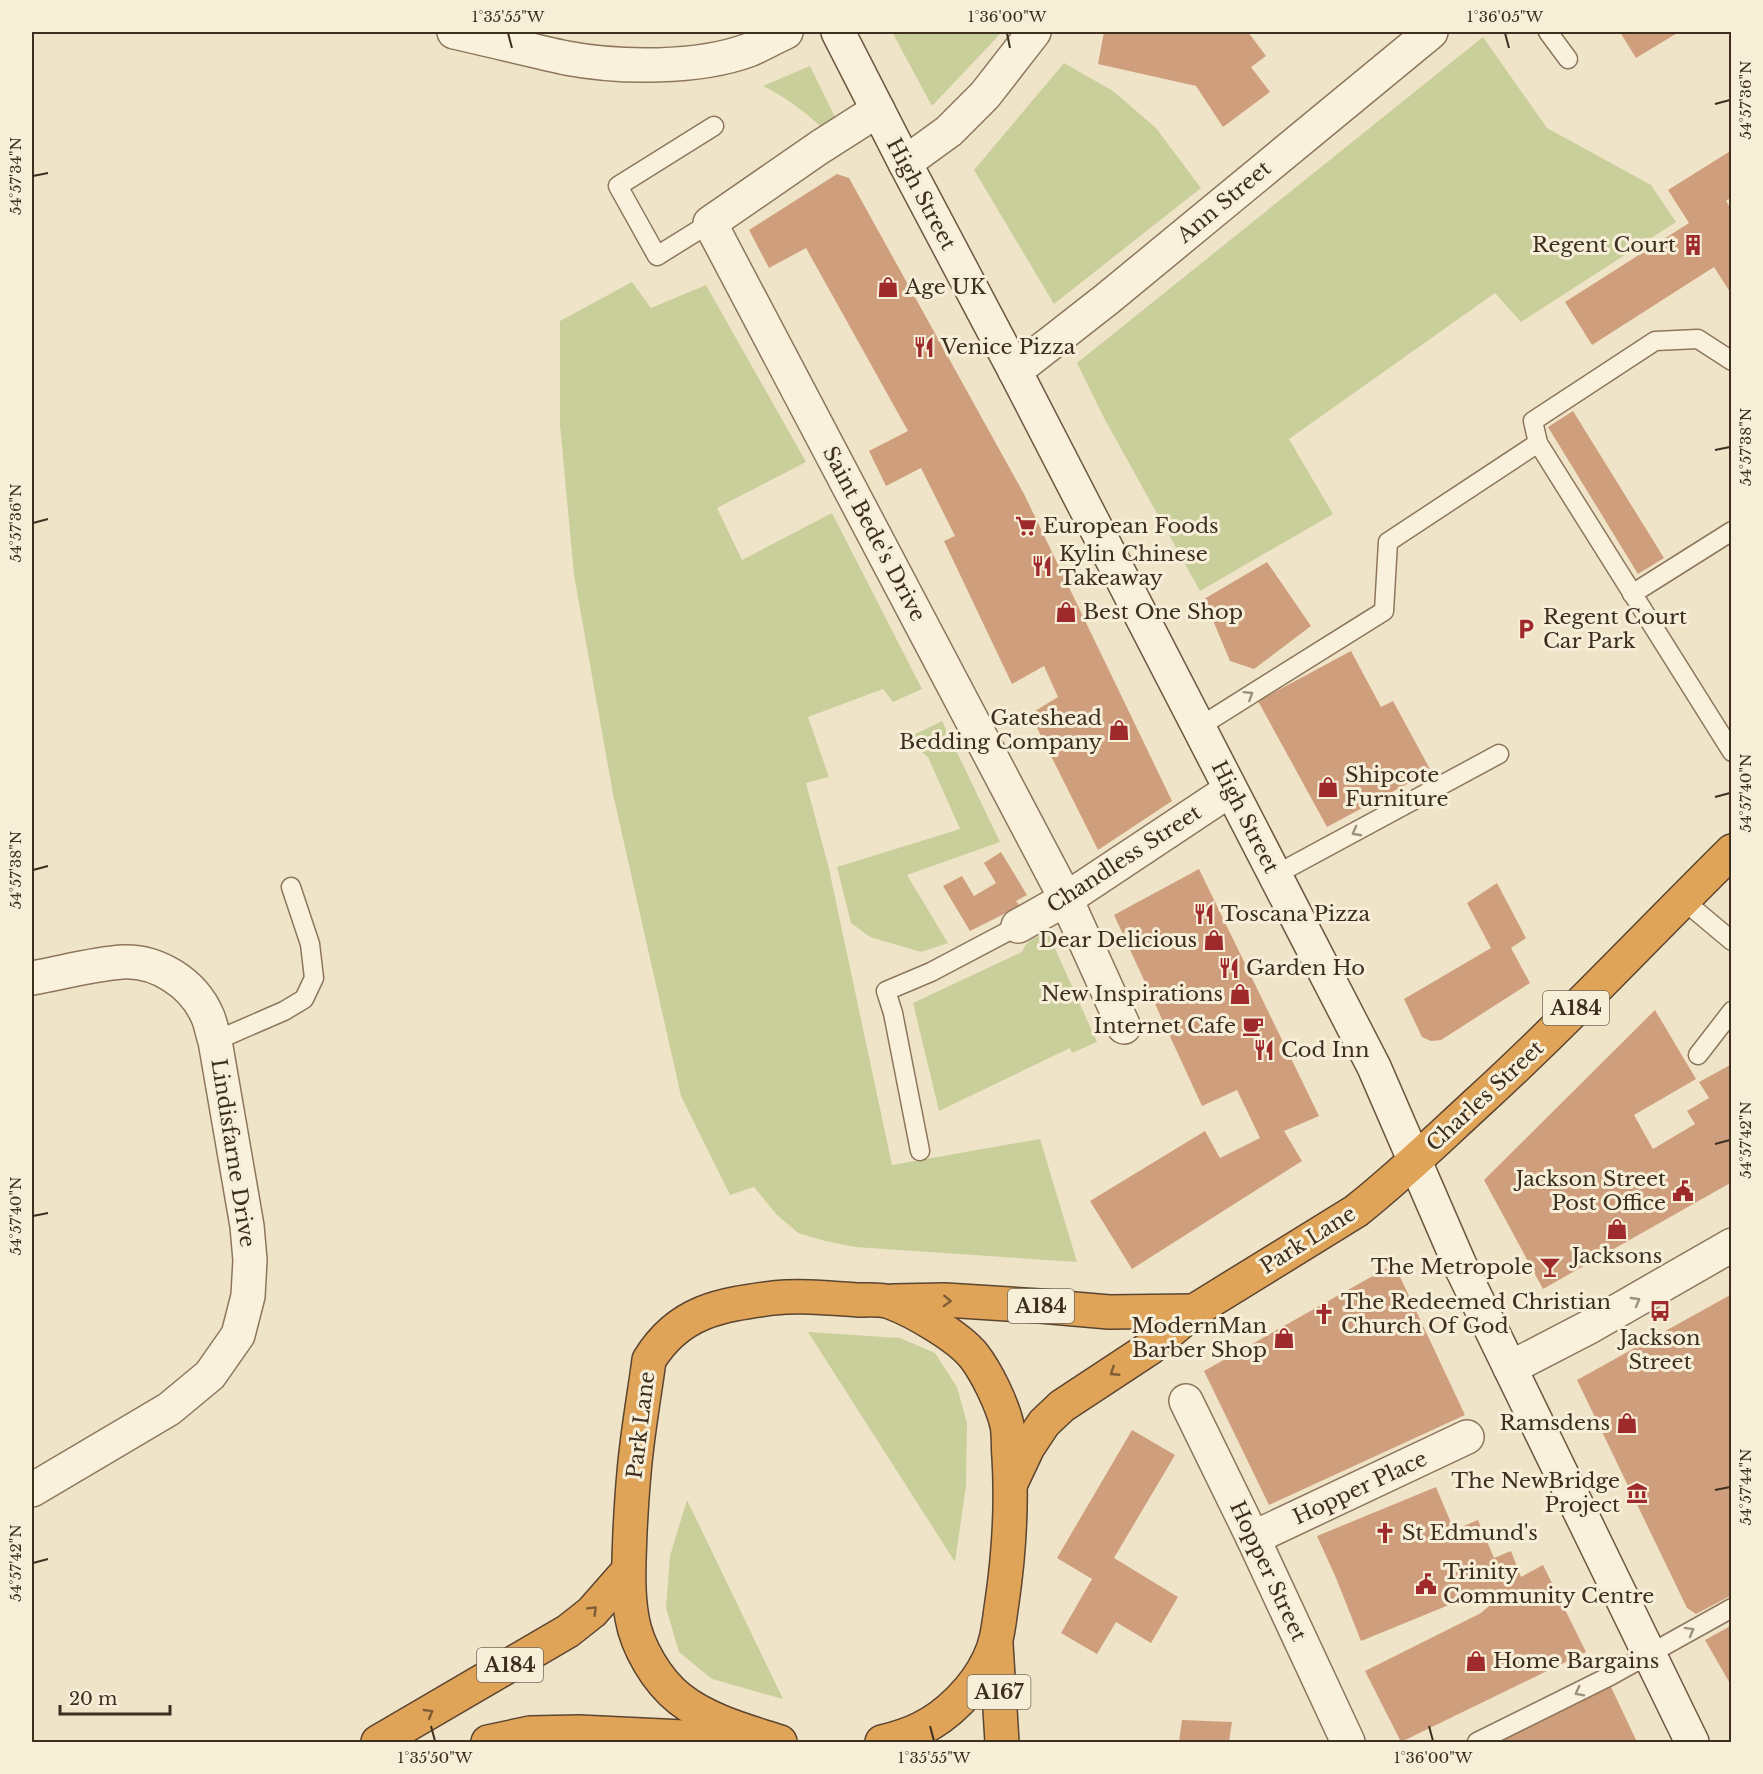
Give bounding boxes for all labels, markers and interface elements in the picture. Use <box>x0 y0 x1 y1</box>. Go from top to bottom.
text: 1°35'55"W <box>472 7 545 26</box>
text: 1°36'00"W <box>968 7 1047 26</box>
text: 1°36'05"W <box>1467 7 1544 26</box>
text: 54°57'36"N <box>1736 60 1755 140</box>
street label: High Street <box>881 134 961 254</box>
text: 54°57'34"N <box>6 137 25 215</box>
street label: Ann Street <box>1171 155 1276 249</box>
place label: Regent Court <box>1532 232 1676 258</box>
building icon: Regent Court <box>1681 233 1705 257</box>
place label: Age UK <box>904 274 987 300</box>
shop icon: Age UK <box>876 275 900 299</box>
place label: Venice Pizza <box>940 334 1076 360</box>
restaurant icon: Venice Pizza <box>912 335 936 359</box>
text: 54°57'38"N <box>1736 408 1755 486</box>
street label: Saint Bede's Drive <box>817 442 931 626</box>
text: 54°57'36"N <box>6 483 25 563</box>
place label: European Foods <box>1043 513 1219 539</box>
supermarket icon: European Foods <box>1014 514 1038 538</box>
place label: Kylin Chinese Takeaway <box>1059 541 1208 591</box>
restaurant icon: Kylin Chinese Takeaway <box>1030 554 1054 578</box>
place label: Best One Shop <box>1083 599 1243 625</box>
shop icon: Best One Shop <box>1054 600 1078 624</box>
place label: Regent Court Car Park <box>1543 604 1687 654</box>
parking icon: Regent Court Car Park <box>1514 617 1538 641</box>
one-way arrow <box>1242 692 1253 703</box>
place label: Gateshead Bedding Company <box>899 705 1103 755</box>
shop icon: Gateshead Bedding Company <box>1107 718 1131 742</box>
text: 54°57'40"N <box>1736 753 1755 833</box>
street label: High Street <box>1206 756 1284 878</box>
place label: Shipcote Furniture <box>1345 762 1449 812</box>
shop icon: Shipcote Furniture <box>1316 775 1340 799</box>
street label: Chandless Street <box>1042 799 1206 919</box>
one-way arrow <box>1351 824 1362 836</box>
text: 54°57'38"N <box>6 831 25 909</box>
place label: Toscana Pizza <box>1221 901 1371 927</box>
restaurant icon: Toscana Pizza <box>1192 902 1216 926</box>
place label: Dear Delicious <box>1039 927 1197 953</box>
shop icon: Dear Delicious <box>1202 928 1226 952</box>
place label: Garden Ho <box>1246 955 1365 981</box>
restaurant icon: Garden Ho <box>1217 956 1241 980</box>
place label: New Inspirations <box>1041 981 1223 1007</box>
shop icon: New Inspirations <box>1228 982 1252 1006</box>
road number: A184 <box>1543 991 1609 1025</box>
place label: Internet Cafe <box>1093 1013 1236 1039</box>
cafe icon: Internet Cafe <box>1241 1014 1265 1038</box>
street label: Charles Street <box>1421 1035 1549 1157</box>
place label: Cod Inn <box>1281 1037 1369 1063</box>
restaurant icon: Cod Inn <box>1252 1038 1276 1062</box>
street label: Lindisfarne Drive <box>205 1057 261 1249</box>
text: 54°57'42"N <box>1736 1101 1755 1179</box>
place label: Jackson Street Post Office <box>1513 1166 1666 1216</box>
text: 54°57'40"N <box>6 1176 25 1256</box>
public building icon: Jackson Street Post Office <box>1671 1179 1695 1203</box>
street label: Park Lane <box>1255 1200 1361 1280</box>
shop icon: Jacksons <box>1605 1217 1629 1241</box>
place label: Jacksons <box>1569 1243 1662 1269</box>
place label: The Metropole <box>1371 1254 1533 1280</box>
bar icon: The Metropole <box>1538 1255 1562 1279</box>
road number: A184 <box>1008 1289 1074 1323</box>
place label: The Redeemed Christian Church Of God <box>1341 1289 1611 1339</box>
one-way arrow <box>942 1294 951 1307</box>
one-way arrow <box>1630 1296 1640 1308</box>
bus stop icon: Jackson Street <box>1648 1299 1672 1323</box>
church icon: The Redeemed Christian Church Of God <box>1312 1302 1336 1326</box>
place label: ModernMan Barber Shop <box>1131 1313 1267 1363</box>
place label: Jackson Street <box>1616 1325 1701 1375</box>
shop icon: ModernMan Barber Shop <box>1272 1326 1296 1350</box>
one-way arrow <box>1110 1365 1121 1376</box>
street label: Park Lane <box>622 1370 660 1480</box>
place label: Ramsdens <box>1500 1410 1610 1436</box>
shop icon: Ramsdens <box>1615 1411 1639 1435</box>
street label: Hopper Place <box>1289 1446 1431 1530</box>
text: 54°57'44"N <box>1736 1449 1755 1525</box>
place label: The NewBridge Project <box>1451 1468 1620 1518</box>
museum icon: The NewBridge Project <box>1625 1481 1649 1505</box>
street label: Hopper Street <box>1224 1497 1312 1645</box>
place label: St Edmund's <box>1402 1520 1538 1546</box>
church icon: St Edmund's <box>1373 1521 1397 1545</box>
text: 54°57'42"N <box>6 1524 25 1602</box>
place label: Trinity Community Centre <box>1443 1559 1654 1609</box>
public building icon: Trinity Community Centre <box>1414 1572 1438 1596</box>
one-way arrow <box>586 1606 597 1617</box>
one-way arrow <box>1684 1627 1694 1638</box>
road number: A184 <box>477 1648 543 1682</box>
place label: Home Bargains <box>1493 1648 1659 1674</box>
shop icon: Home Bargains <box>1464 1649 1488 1673</box>
road number: A167 <box>968 1675 1030 1709</box>
scale bar <box>60 1678 170 1716</box>
one-way arrow <box>1574 1685 1585 1696</box>
text: 20 m <box>69 1688 117 1710</box>
one-way arrow <box>423 1709 433 1721</box>
text: 1°35'50"W <box>398 1748 473 1767</box>
text: 1°35'55"W <box>898 1748 971 1767</box>
text: 1°36'00"W <box>1394 1748 1473 1767</box>

